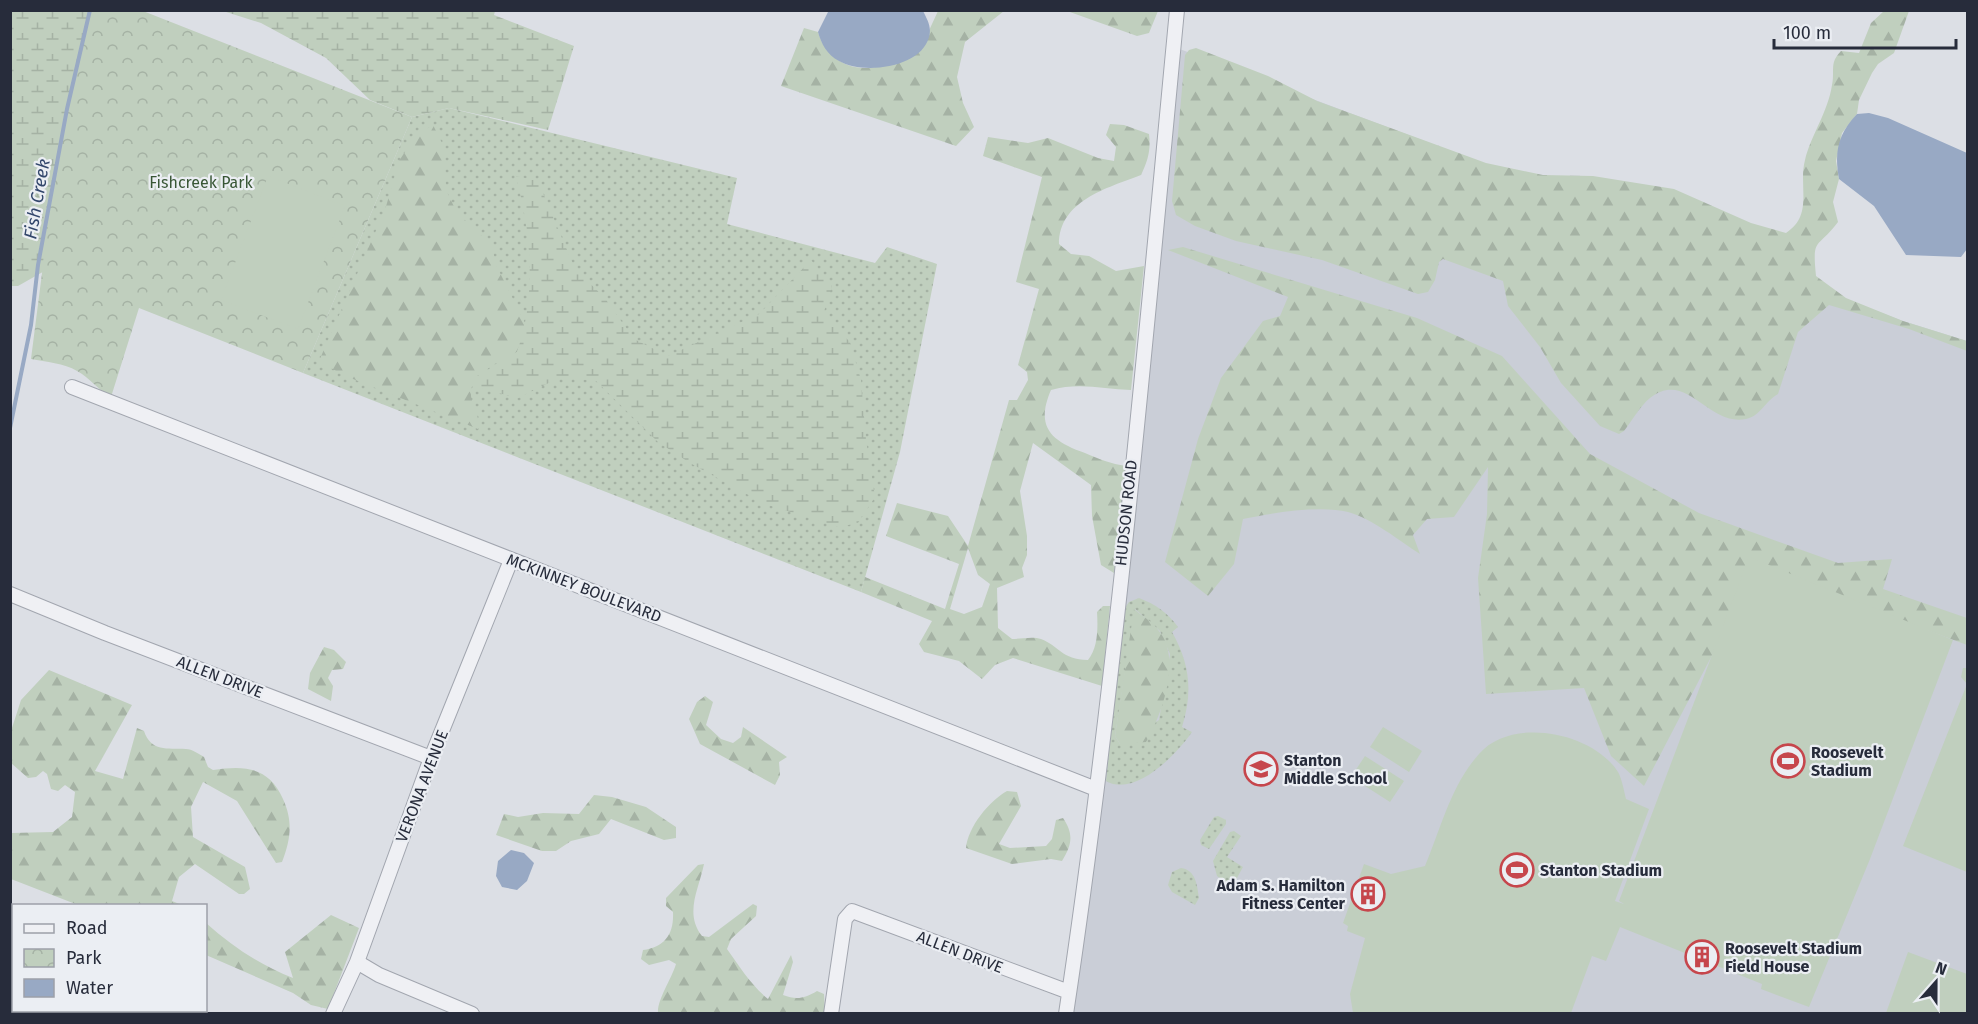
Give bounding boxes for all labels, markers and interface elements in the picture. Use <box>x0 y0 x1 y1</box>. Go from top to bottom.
scale bar <box>1774 12 1956 50</box>
text: 100 m <box>1783 22 1831 44</box>
water label: Fish Creek <box>19 157 55 241</box>
park label: Fishcreek Park <box>149 173 253 192</box>
street label: HUDSON ROAD <box>1111 459 1141 567</box>
street label: MCKINNEY BOULEVARD <box>504 550 664 626</box>
street label: ALLEN DRIVE <box>174 652 266 702</box>
street label: VERONA AVENUE <box>392 727 452 845</box>
sports icon: Roosevelt Stadium <box>1770 743 1806 779</box>
place label: Roosevelt Stadium <box>1811 743 1884 780</box>
school or university icon: Stanton Middle School <box>1243 751 1279 787</box>
place label: Stanton Middle School <box>1284 751 1387 788</box>
sports icon: Stanton Stadium <box>1499 852 1535 888</box>
place label: Stanton Stadium <box>1540 861 1662 880</box>
place label: Adam S. Hamilton Fitness Center <box>1215 876 1346 913</box>
building icon: Adam S. Hamilton Fitness Center <box>1350 876 1386 912</box>
legend <box>12 904 207 1012</box>
text: Road <box>66 917 108 939</box>
street label: ALLEN DRIVE <box>914 927 1006 977</box>
building icon: Roosevelt Stadium Field House <box>1684 939 1720 975</box>
place label: Roosevelt Stadium Field House <box>1725 939 1862 976</box>
text: Park <box>66 947 102 969</box>
north arrow <box>1906 952 1966 1012</box>
text: N <box>1933 958 1950 979</box>
text: Water <box>66 977 113 999</box>

